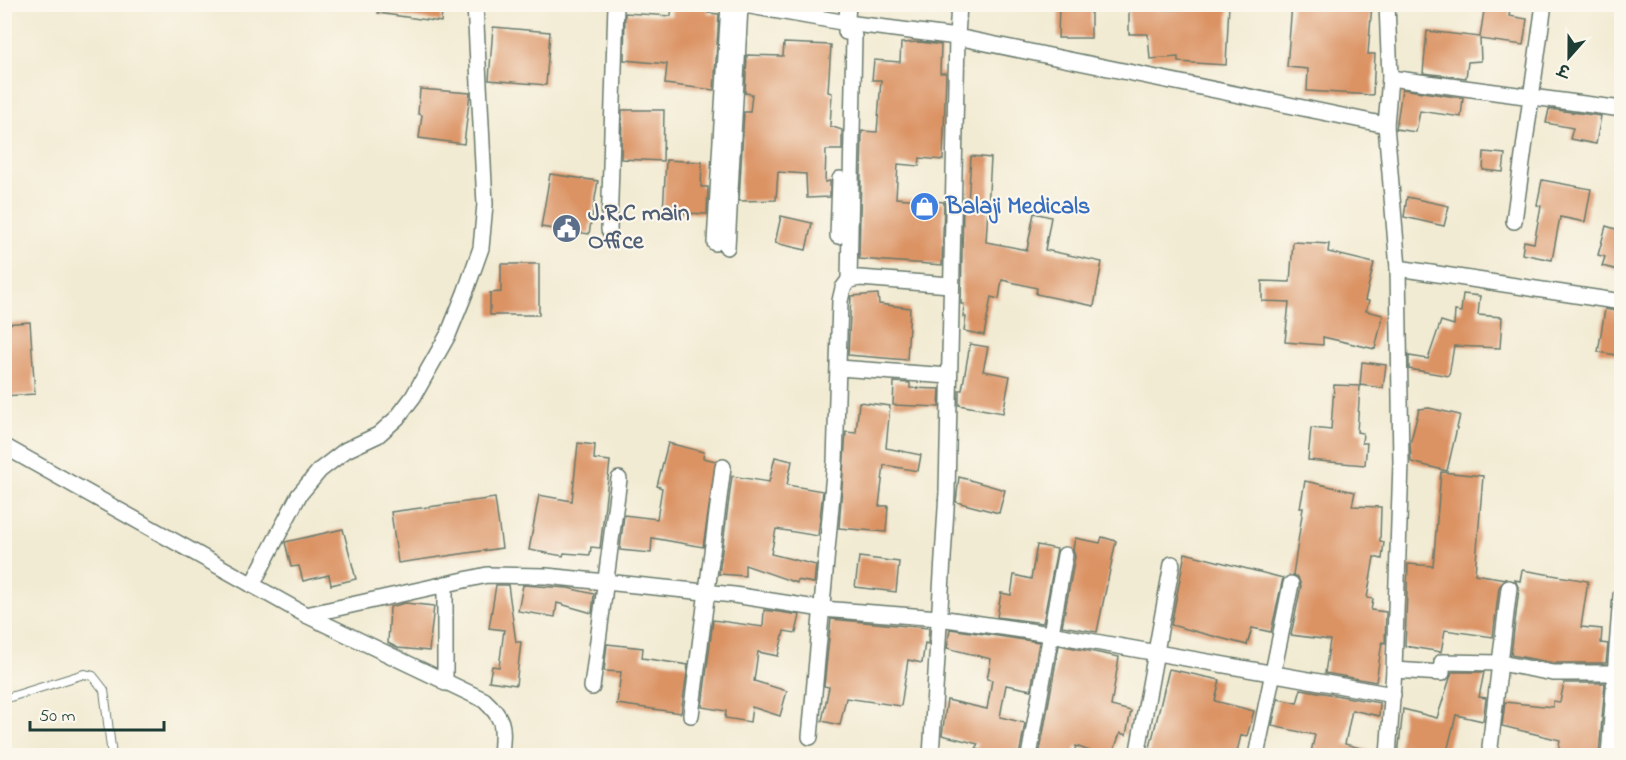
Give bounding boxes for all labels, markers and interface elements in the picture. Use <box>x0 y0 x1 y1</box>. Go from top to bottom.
north arrow <box>1539 27 1599 87</box>
text: उ <box>1554 56 1575 83</box>
place label: Balaji Medicals <box>945 190 1090 225</box>
shop icon: Balaji Medicals <box>909 191 941 223</box>
place label: J.R.C main Office <box>588 197 690 260</box>
public building icon: J.R.C main Office <box>551 212 583 244</box>
scale bar <box>30 694 164 732</box>
text: 50 m <box>39 704 76 730</box>

